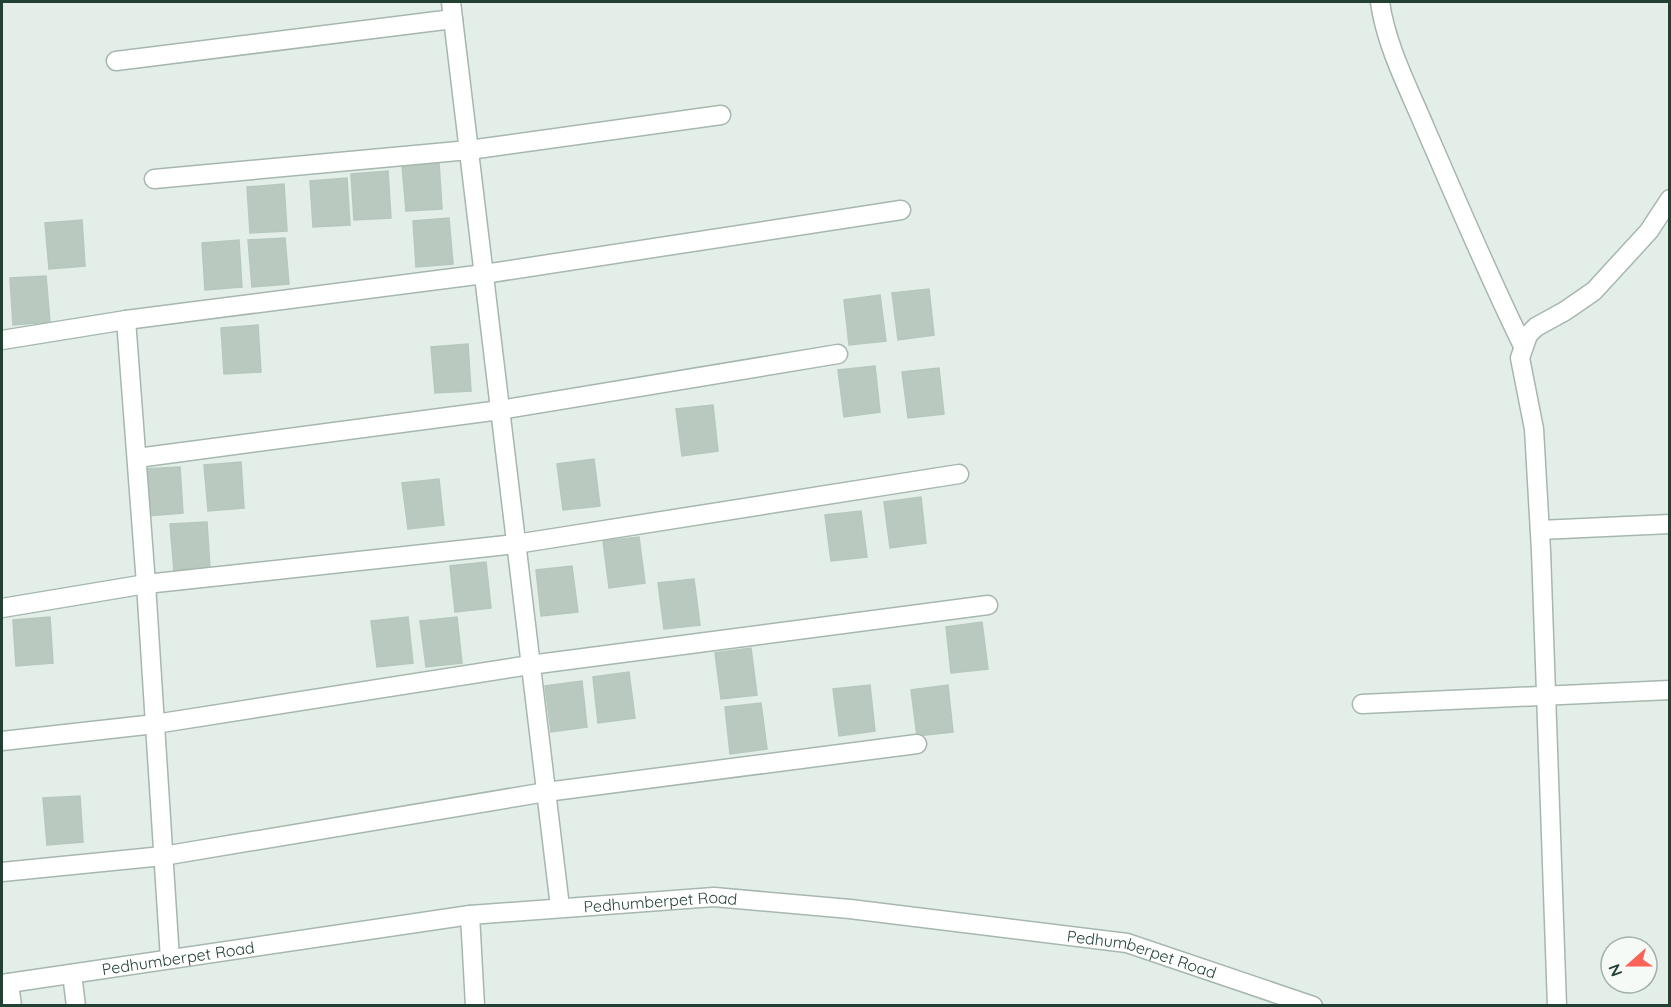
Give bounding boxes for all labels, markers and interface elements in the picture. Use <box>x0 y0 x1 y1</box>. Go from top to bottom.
street label: Pedhumberpet Road <box>583 887 738 917</box>
street label: Pedhumberpet Road <box>1066 926 1219 983</box>
north arrow <box>1599 935 1659 995</box>
street label: Pedhumberpet Road <box>100 937 256 979</box>
text: N <box>1604 961 1626 979</box>

